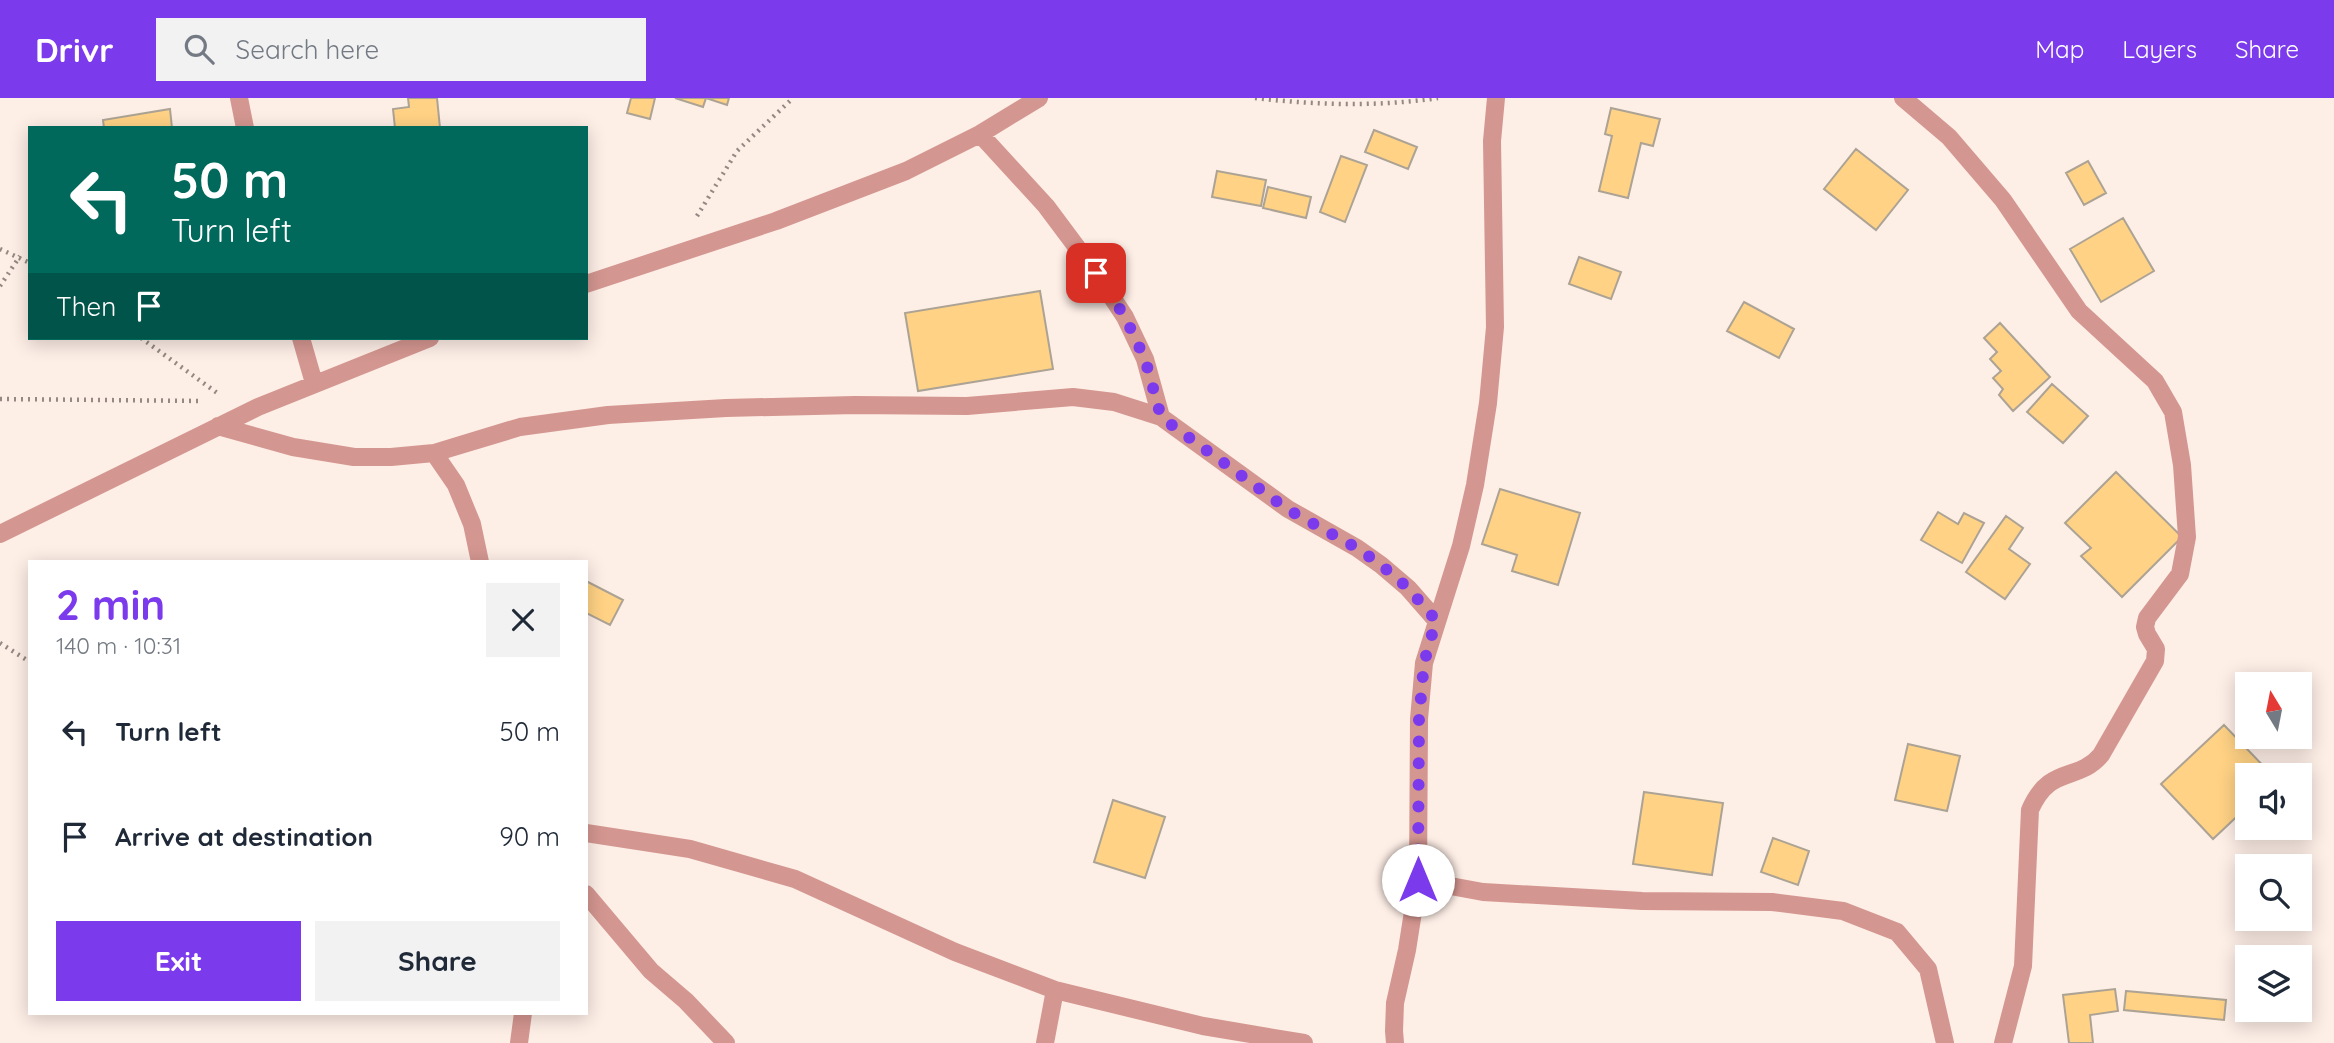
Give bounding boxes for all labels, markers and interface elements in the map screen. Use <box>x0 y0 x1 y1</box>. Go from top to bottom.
search box <box>156 18 646 81</box>
text: Drivr <box>35 29 114 70</box>
icon: search <box>180 30 218 68</box>
text: Search here <box>236 33 379 66</box>
text: Map <box>2035 34 2084 64</box>
text: Layers <box>2122 34 2197 64</box>
text: Share <box>2235 34 2299 64</box>
text: 50 m <box>171 149 288 210</box>
icon: left <box>56 154 147 245</box>
text: Turn left <box>171 210 292 250</box>
pin <box>1066 243 1126 303</box>
icon: arrive <box>1077 254 1115 292</box>
icon: arrive <box>130 287 168 325</box>
text: Then <box>56 290 116 323</box>
text: 2 min <box>56 578 165 631</box>
button: close <box>486 583 560 657</box>
text: 140 m · 10:31 <box>56 631 181 660</box>
north arrow <box>2235 672 2312 749</box>
map controls <box>2235 672 2312 1022</box>
icon: left <box>56 713 94 751</box>
text: Turn left <box>115 715 222 748</box>
text: 50 m <box>500 715 560 748</box>
button: sound <box>2235 763 2312 840</box>
icon: arrive <box>56 818 94 856</box>
text: Arrive at destination <box>115 820 373 853</box>
text: 90 m <box>499 820 560 853</box>
position arrow <box>1381 843 1455 917</box>
button: search <box>2235 854 2312 931</box>
button: Exit <box>56 921 301 1001</box>
button: Share <box>315 921 560 1001</box>
button: layers <box>2235 945 2312 1022</box>

